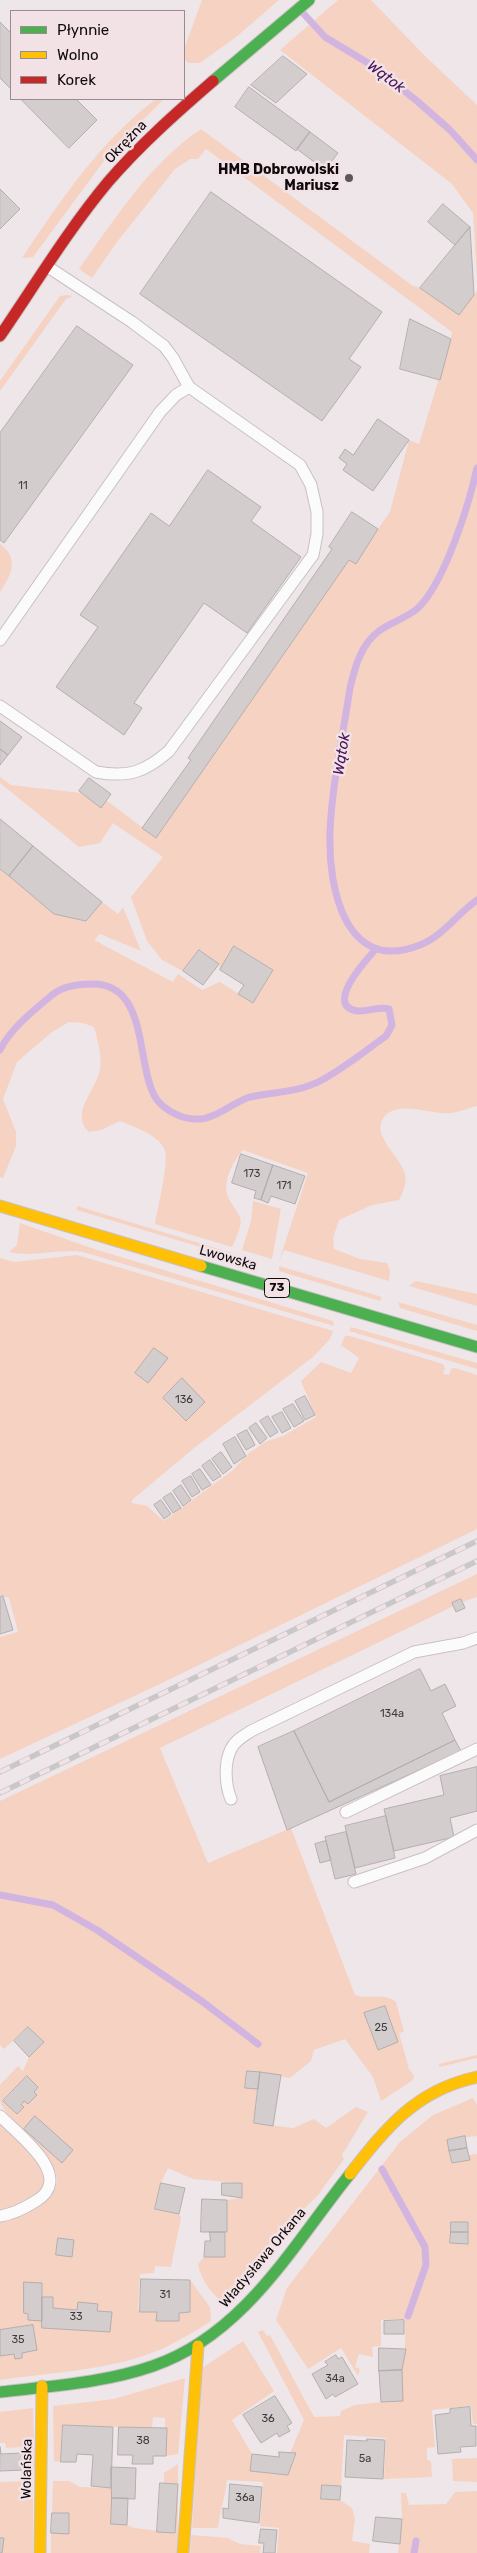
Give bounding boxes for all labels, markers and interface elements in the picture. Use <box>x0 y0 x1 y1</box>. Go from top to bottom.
legend <box>10 10 185 100</box>
text: Płynnie <box>57 21 109 39</box>
text: Wolno <box>57 46 99 64</box>
water label: Wątok <box>364 57 408 97</box>
text: Korek <box>57 71 96 89</box>
street label: Okrężna <box>102 117 150 167</box>
place label: HMB Dobrowolski Mariusz <box>218 162 339 194</box>
marker: HMB Dobrowolski Mariusz <box>343 172 355 184</box>
house number: 11 <box>18 479 28 493</box>
water label: Wątok <box>330 731 354 777</box>
house number: 173 <box>244 1167 260 1181</box>
house number: 171 <box>276 1179 292 1193</box>
street label: Lwowska <box>197 1242 259 1274</box>
road number: 73 <box>264 1278 290 1298</box>
house number: 136 <box>175 1393 193 1407</box>
house number: 134a <box>380 1707 404 1721</box>
house number: 25 <box>375 2021 387 2035</box>
street label: Władysława Orkana <box>216 2205 310 2311</box>
house number: 31 <box>159 2288 171 2302</box>
house number: 33 <box>69 2310 83 2324</box>
house number: 35 <box>11 2333 25 2347</box>
house number: 34a <box>325 2372 345 2386</box>
house number: 36 <box>261 2412 275 2426</box>
house number: 38 <box>136 2434 150 2448</box>
street label: Wolańska <box>18 2439 36 2499</box>
house number: 5a <box>359 2452 371 2466</box>
house number: 36a <box>235 2491 255 2505</box>

